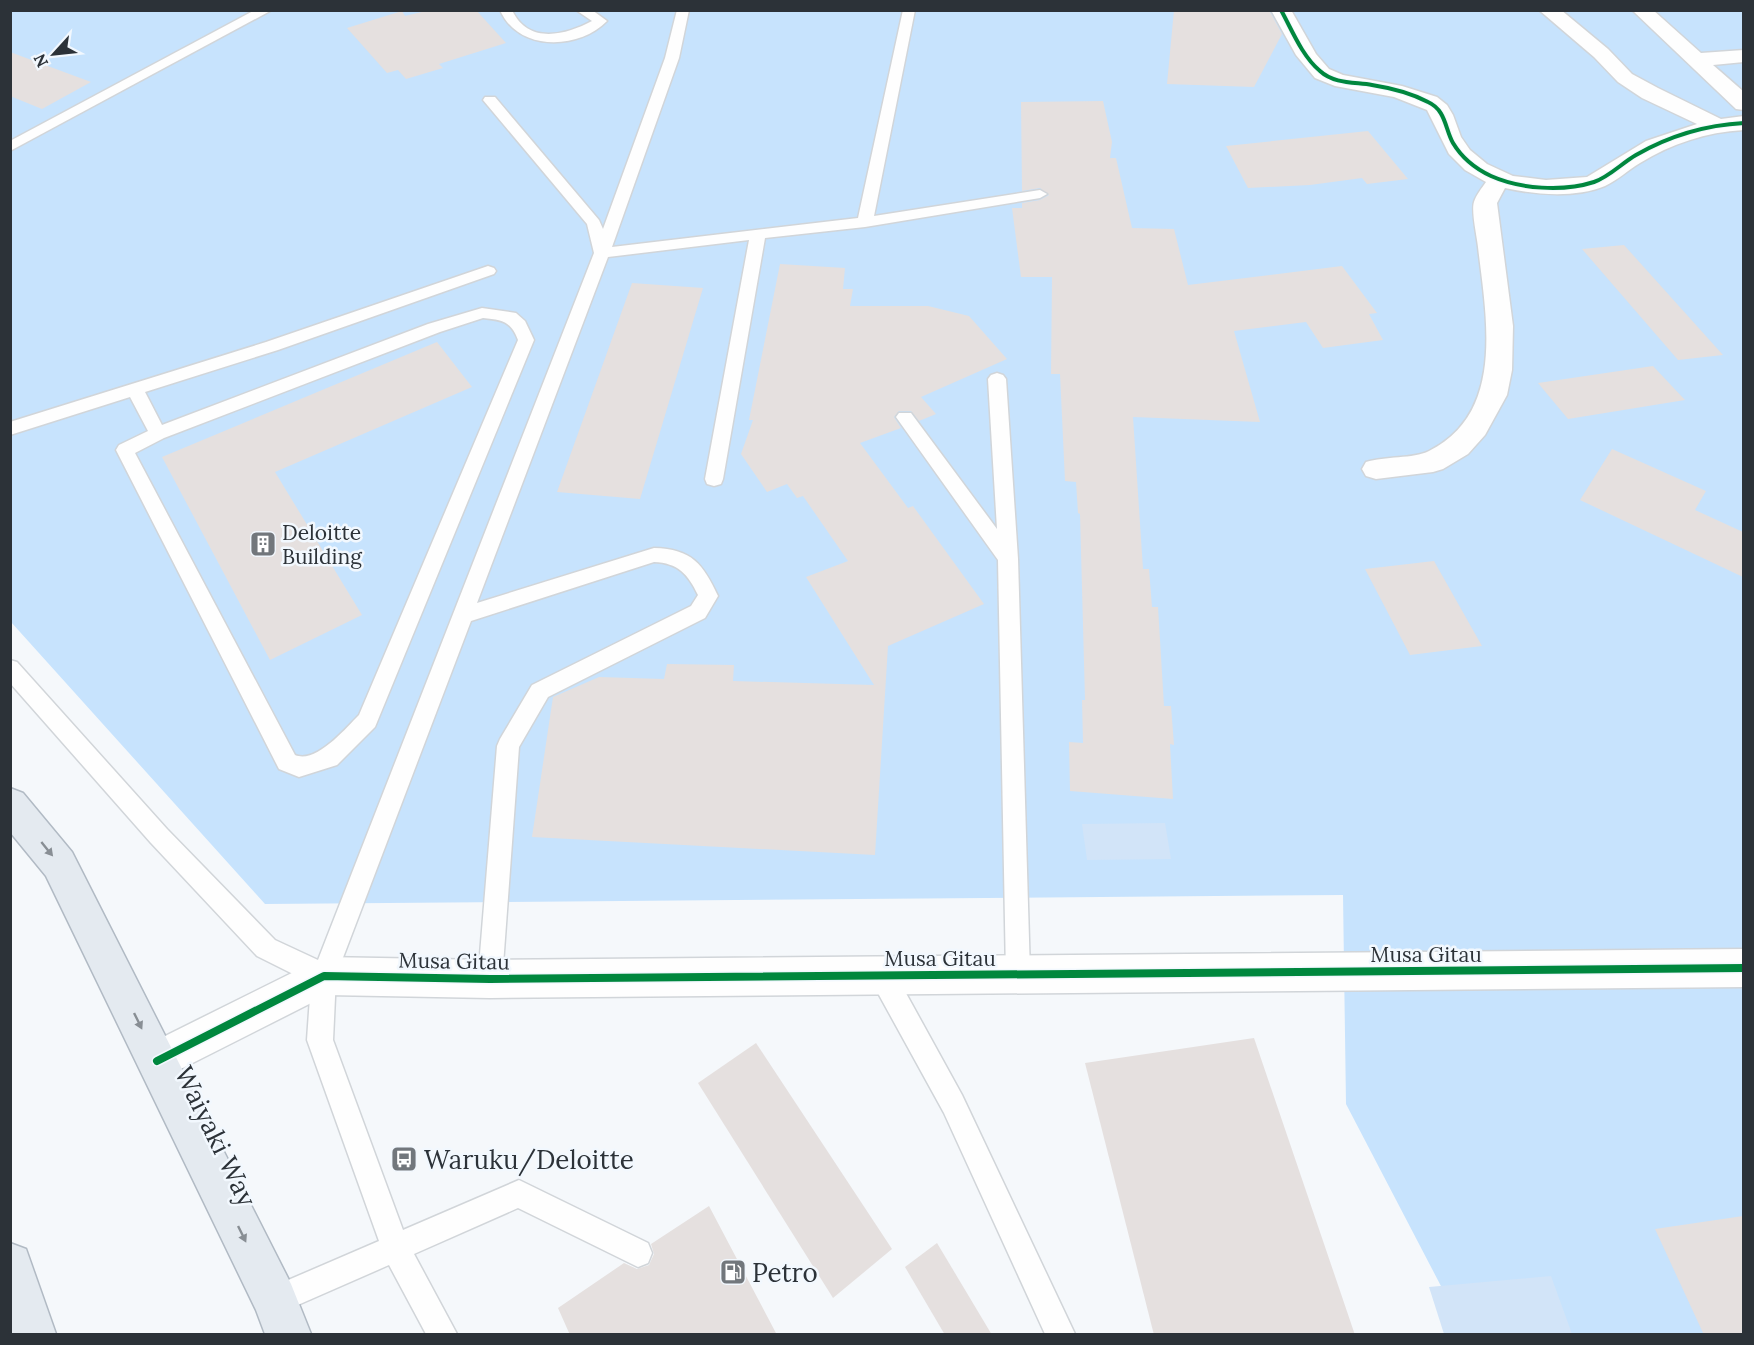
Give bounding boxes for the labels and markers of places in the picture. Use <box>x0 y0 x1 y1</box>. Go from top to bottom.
place label: Deloitte Building <box>282 519 362 570</box>
building icon: Deloitte Building <box>248 529 278 559</box>
place label: Waruku/Deloitte <box>424 1143 634 1177</box>
bus stop icon: Waruku/Deloitte <box>389 1144 419 1174</box>
place label: Petro <box>752 1256 818 1289</box>
fuel station icon: Petro <box>718 1257 748 1287</box>

